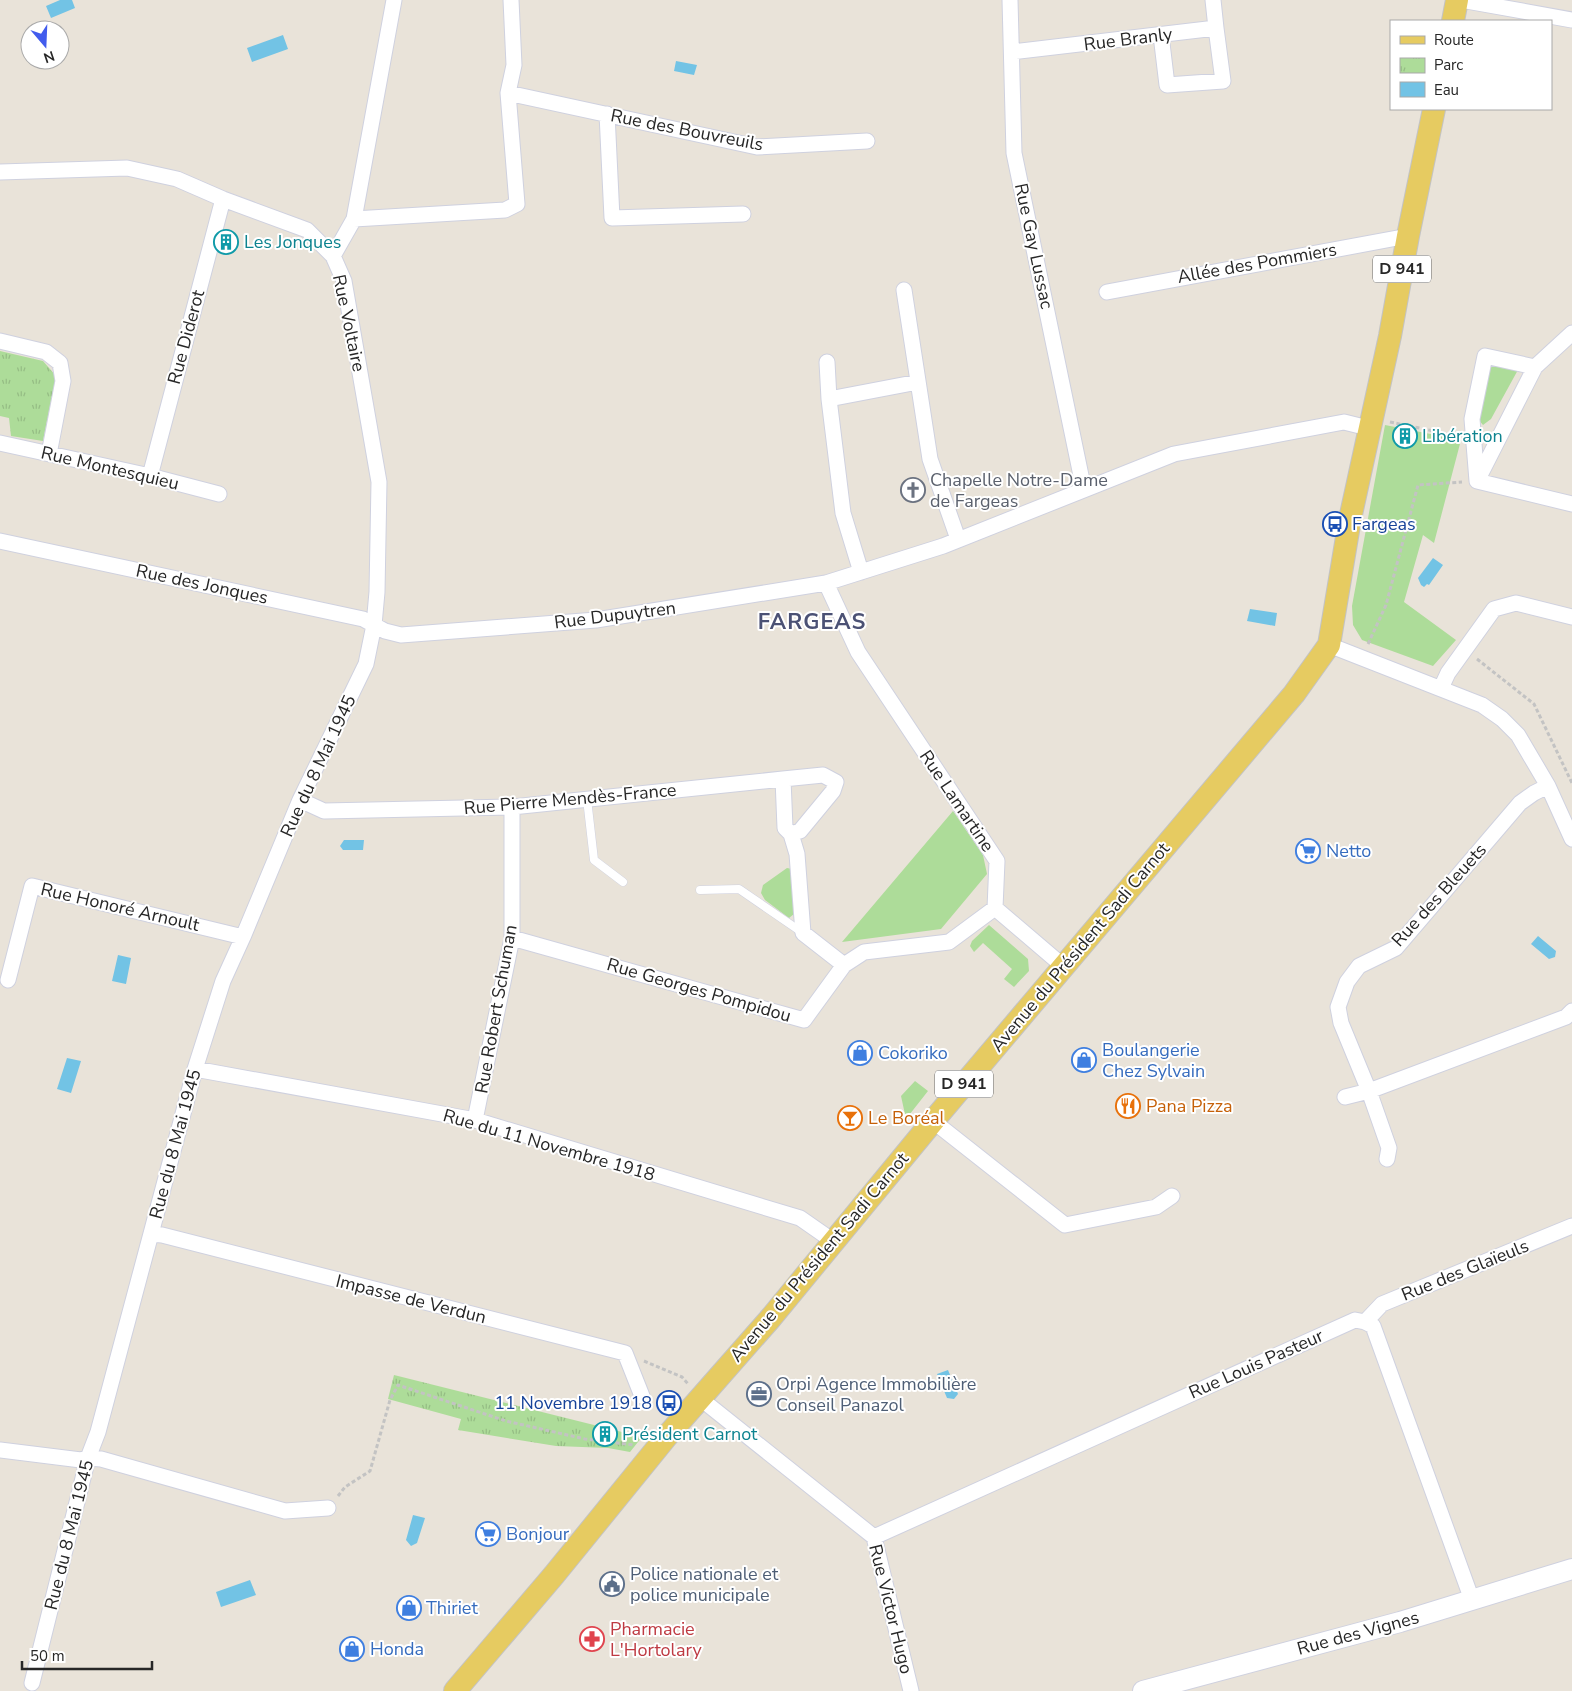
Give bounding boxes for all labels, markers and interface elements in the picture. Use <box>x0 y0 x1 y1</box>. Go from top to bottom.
north arrow <box>20 20 70 70</box>
legend <box>1390 20 1552 110</box>
street label: Rue Branly <box>1082 22 1174 56</box>
text: Route <box>1434 30 1474 50</box>
text: N <box>41 46 57 68</box>
text: Parc <box>1434 55 1463 75</box>
text: Eau <box>1434 80 1459 100</box>
street label: Rue des Bouvreuils <box>608 103 766 157</box>
street label: Rue Gay Lussac <box>1009 181 1059 311</box>
building icon: Les Jonques <box>213 229 239 255</box>
place label: Les Jonques <box>244 230 341 254</box>
street label: Allée des Pommiers <box>1175 237 1339 289</box>
road number: D 941 <box>1373 255 1431 282</box>
street label: Rue Voltaire <box>327 272 371 374</box>
street label: Rue Diderot <box>162 287 210 387</box>
building icon: Libération <box>1392 423 1418 449</box>
place label: Libération <box>1422 424 1503 448</box>
street label: Rue Montesquieu <box>39 440 181 496</box>
place label: Chapelle Notre-Dame de Fargeas <box>930 468 1108 513</box>
church icon: Chapelle Notre-Dame de Fargeas <box>900 477 926 503</box>
bus stop icon: Fargeas <box>1322 511 1348 537</box>
place label: Fargeas <box>1352 512 1416 536</box>
street label: Rue des Jonques <box>134 558 270 610</box>
street label: Rue Dupuytren <box>553 596 677 634</box>
district label: FARGEAS <box>758 607 866 637</box>
street label: Rue du 8 Mai 1945 <box>275 691 361 841</box>
street label: Rue Lamartine <box>914 745 1000 857</box>
street label: Rue Pierre Mendès-France <box>463 778 677 820</box>
street label: Avenue du Président Sadi Carnot <box>985 837 1175 1057</box>
supermarket icon: Netto <box>1295 838 1321 864</box>
street label: Rue des Bleuets <box>1386 838 1492 952</box>
place label: Netto <box>1326 839 1371 863</box>
street label: Rue Honoré Arnoult <box>38 877 202 937</box>
street label: Rue Robert Schuman <box>469 923 523 1095</box>
street label: Rue Georges Pompidou <box>604 952 794 1028</box>
place label: Boulangerie Chez Sylvain <box>1102 1038 1205 1083</box>
shop icon: Cokoriko <box>847 1040 873 1066</box>
place label: Cokoriko <box>878 1041 948 1065</box>
shop icon: Boulangerie Chez Sylvain <box>1071 1047 1097 1073</box>
street label: Rue du 8 Mai 1945 <box>143 1067 207 1221</box>
road number: D 941 <box>935 1070 993 1098</box>
restaurant icon: Pana Pizza <box>1115 1093 1141 1119</box>
place label: Pana Pizza <box>1146 1094 1233 1118</box>
street label: Rue du 11 Novembre 1918 <box>440 1103 658 1187</box>
bar icon: Le Boréal <box>837 1105 863 1131</box>
place label: Le Boréal <box>868 1106 946 1130</box>
street label: Avenue du Président Sadi Carnot <box>724 1147 914 1367</box>
street label: Rue des Glaïeuls <box>1398 1234 1532 1306</box>
street label: Impasse de Verdun <box>333 1269 489 1329</box>
street label: Rue Louis Pasteur <box>1185 1323 1328 1404</box>
place label: Orpi Agence Immobilière Conseil Panazol <box>776 1372 976 1417</box>
office icon: Orpi Agence Immobilière Conseil Panazol <box>746 1381 772 1407</box>
bus stop icon: 11 Novembre 1918 <box>656 1390 682 1416</box>
place label: 11 Novembre 1918 <box>494 1391 652 1415</box>
building icon: Président Carnot <box>592 1421 618 1447</box>
place label: Président Carnot <box>622 1422 758 1446</box>
street label: Rue du 8 Mai 1945 <box>39 1457 99 1613</box>
supermarket icon: Bonjour <box>475 1521 501 1547</box>
place label: Bonjour <box>506 1522 570 1546</box>
street label: Rue Victor Hugo <box>863 1542 919 1676</box>
place label: Police nationale et police municipale <box>630 1562 779 1607</box>
public building icon: Police nationale et police municipale <box>599 1571 625 1597</box>
shop icon: Thiriet <box>396 1595 422 1621</box>
place label: Thiriet <box>426 1596 478 1620</box>
street label: Rue des Vignes <box>1294 1605 1422 1661</box>
place label: Pharmacie L'Hortolary <box>610 1617 702 1662</box>
pharmacy icon: Pharmacie L'Hortolary <box>579 1626 605 1652</box>
shop icon: Honda <box>339 1636 365 1662</box>
place label: Honda <box>370 1637 424 1661</box>
scale bar <box>22 1638 152 1670</box>
text: 50 m <box>30 1646 65 1666</box>

